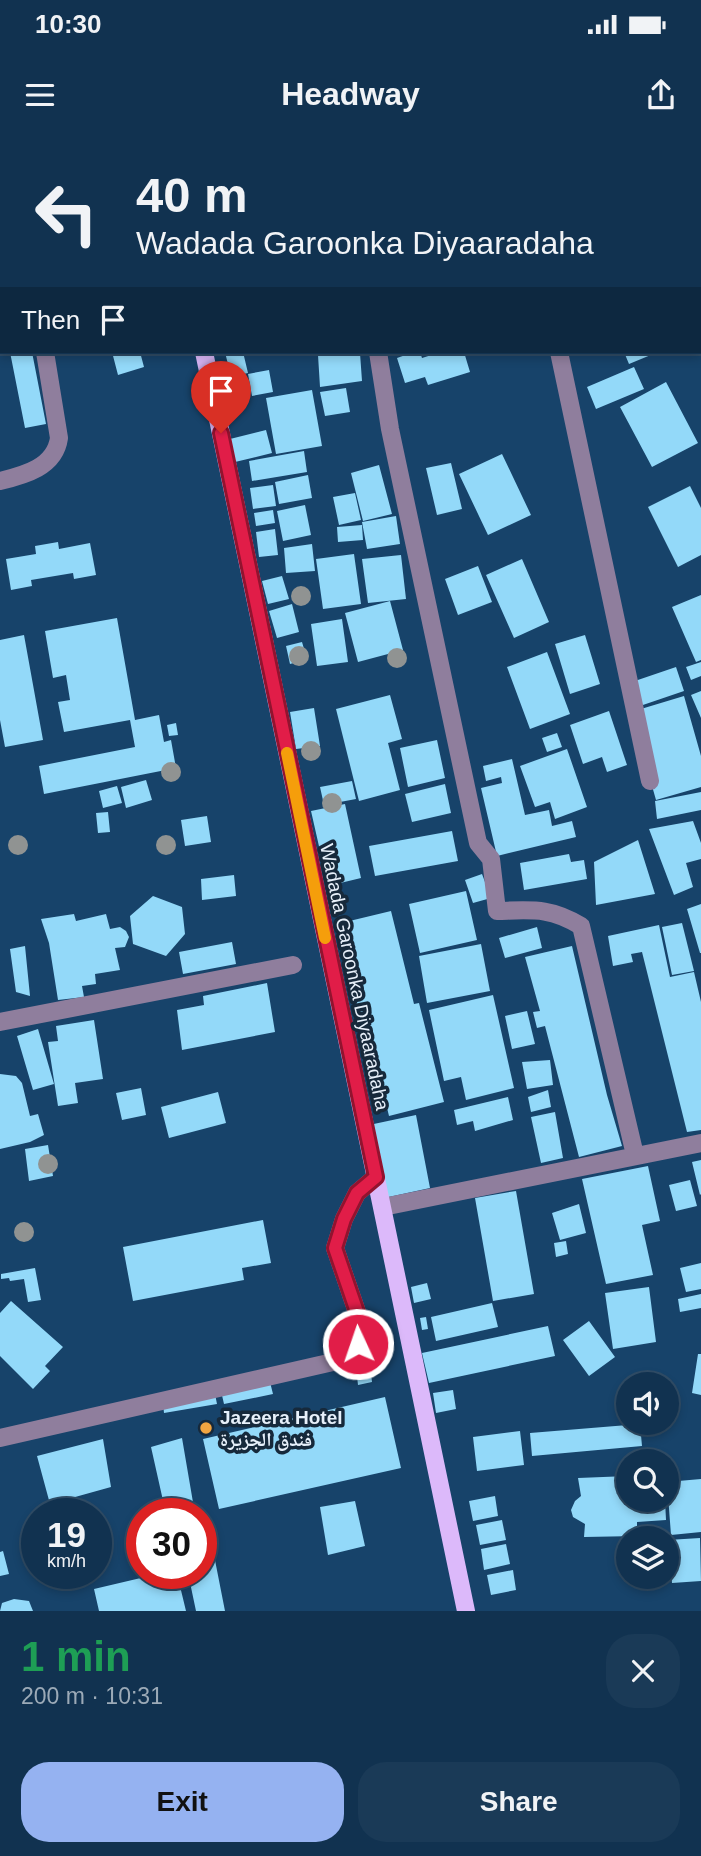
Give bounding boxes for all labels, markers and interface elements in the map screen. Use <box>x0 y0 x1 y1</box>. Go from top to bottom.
text: 10:30 <box>35 9 102 39</box>
icon: menu <box>21 76 59 114</box>
text: Headway <box>281 76 420 112</box>
icon: share <box>642 76 680 114</box>
icon: left <box>21 168 112 259</box>
text: 40 m <box>136 168 248 222</box>
text: Wadada Garoonka Diyaaradaha <box>136 225 594 261</box>
icon: arrive <box>94 301 132 339</box>
text: Then <box>21 305 80 335</box>
pin <box>191 361 251 433</box>
icon: arrive <box>202 372 240 410</box>
street label: Wadada Garoonka Diyaaradaha <box>316 842 393 1113</box>
position arrow <box>321 1307 395 1381</box>
map controls <box>616 1372 679 1589</box>
button: sound <box>616 1372 679 1435</box>
place label: Jazeera Hotel فندق الجزيرة <box>220 1407 343 1451</box>
marker: Jazeera Hotel فندق الجزيرة <box>198 1420 214 1436</box>
button: search <box>616 1449 679 1512</box>
speed limit sign: 30 <box>126 1498 217 1589</box>
text: 19 <box>47 1515 86 1554</box>
button: layers <box>616 1526 679 1589</box>
text: km/h <box>47 1551 86 1571</box>
text: 1 min <box>21 1633 131 1680</box>
button: close <box>606 1634 680 1708</box>
text: 200 m · 10:31 <box>21 1683 163 1709</box>
button: Exit <box>21 1762 344 1842</box>
button: Share <box>358 1762 680 1842</box>

